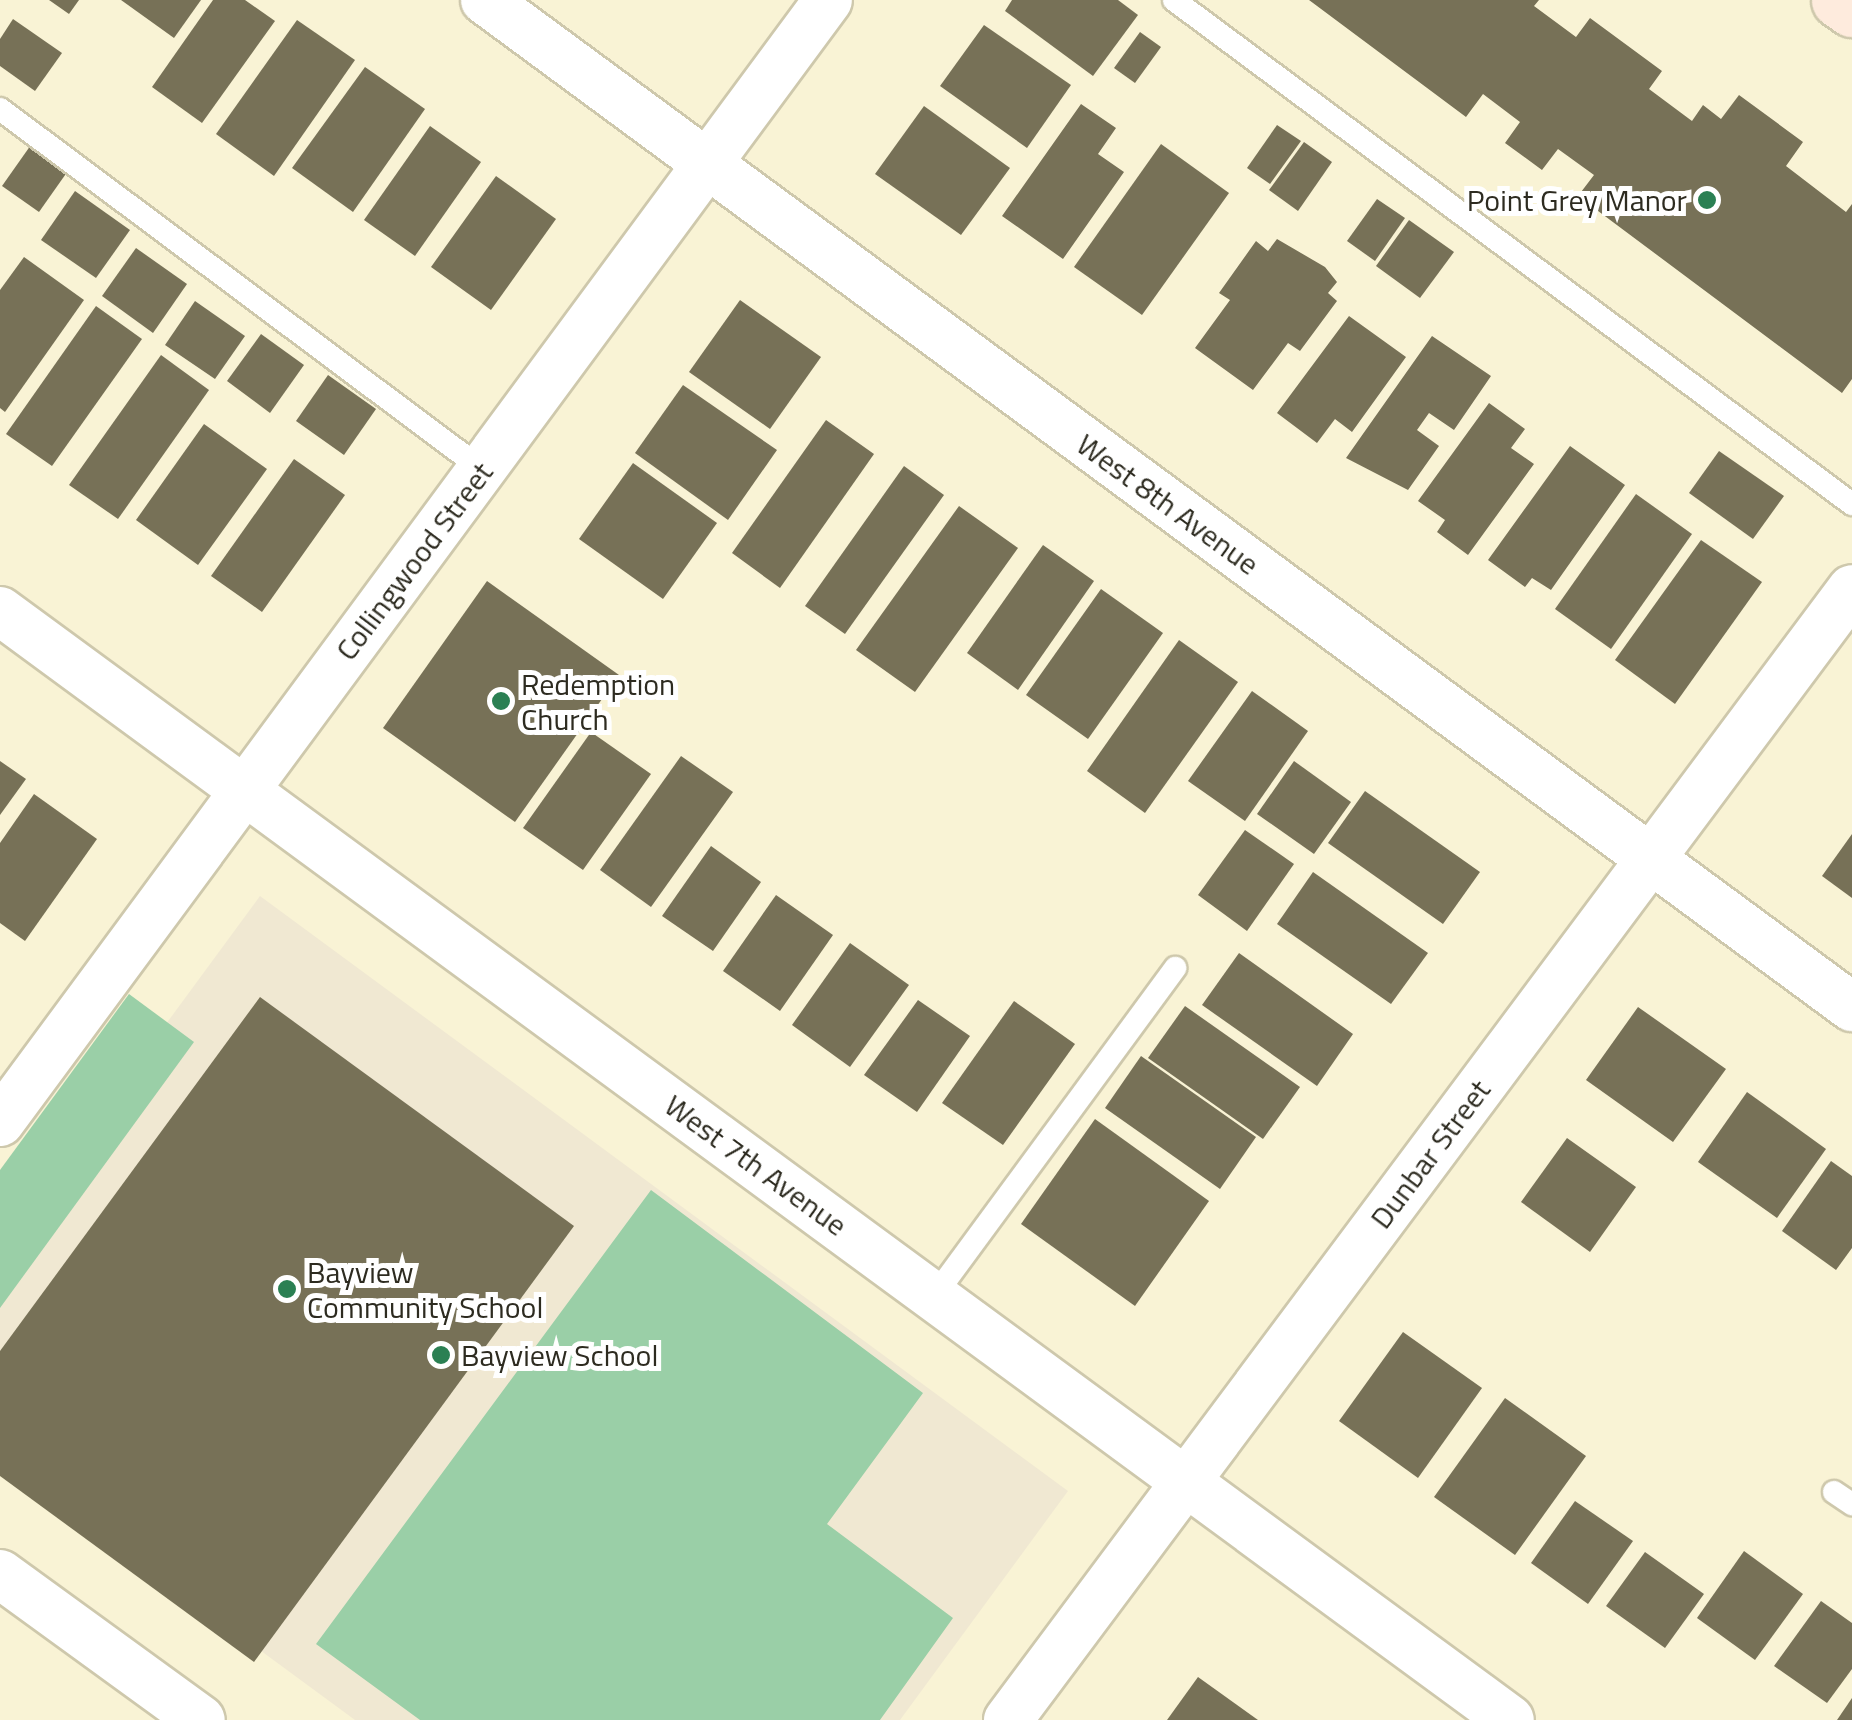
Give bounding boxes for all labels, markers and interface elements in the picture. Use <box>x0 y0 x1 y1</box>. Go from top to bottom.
place label: Point Grey Manor <box>1467 182 1687 218</box>
marker: Point Grey Manor <box>1696 189 1718 211</box>
street label: West 8th Avenue <box>1070 426 1266 582</box>
street label: Collingwood Street <box>328 455 500 667</box>
place label: Redemption Church <box>521 666 675 736</box>
marker: Redemption Church <box>490 690 512 712</box>
street label: Dunbar Street <box>1363 1073 1497 1235</box>
street label: West 7th Avenue <box>658 1087 854 1243</box>
place label: Bayview Community School <box>307 1254 543 1324</box>
marker: Bayview Community School <box>276 1278 298 1300</box>
place label: Bayview School <box>461 1337 658 1373</box>
marker: Bayview School <box>430 1344 452 1366</box>

